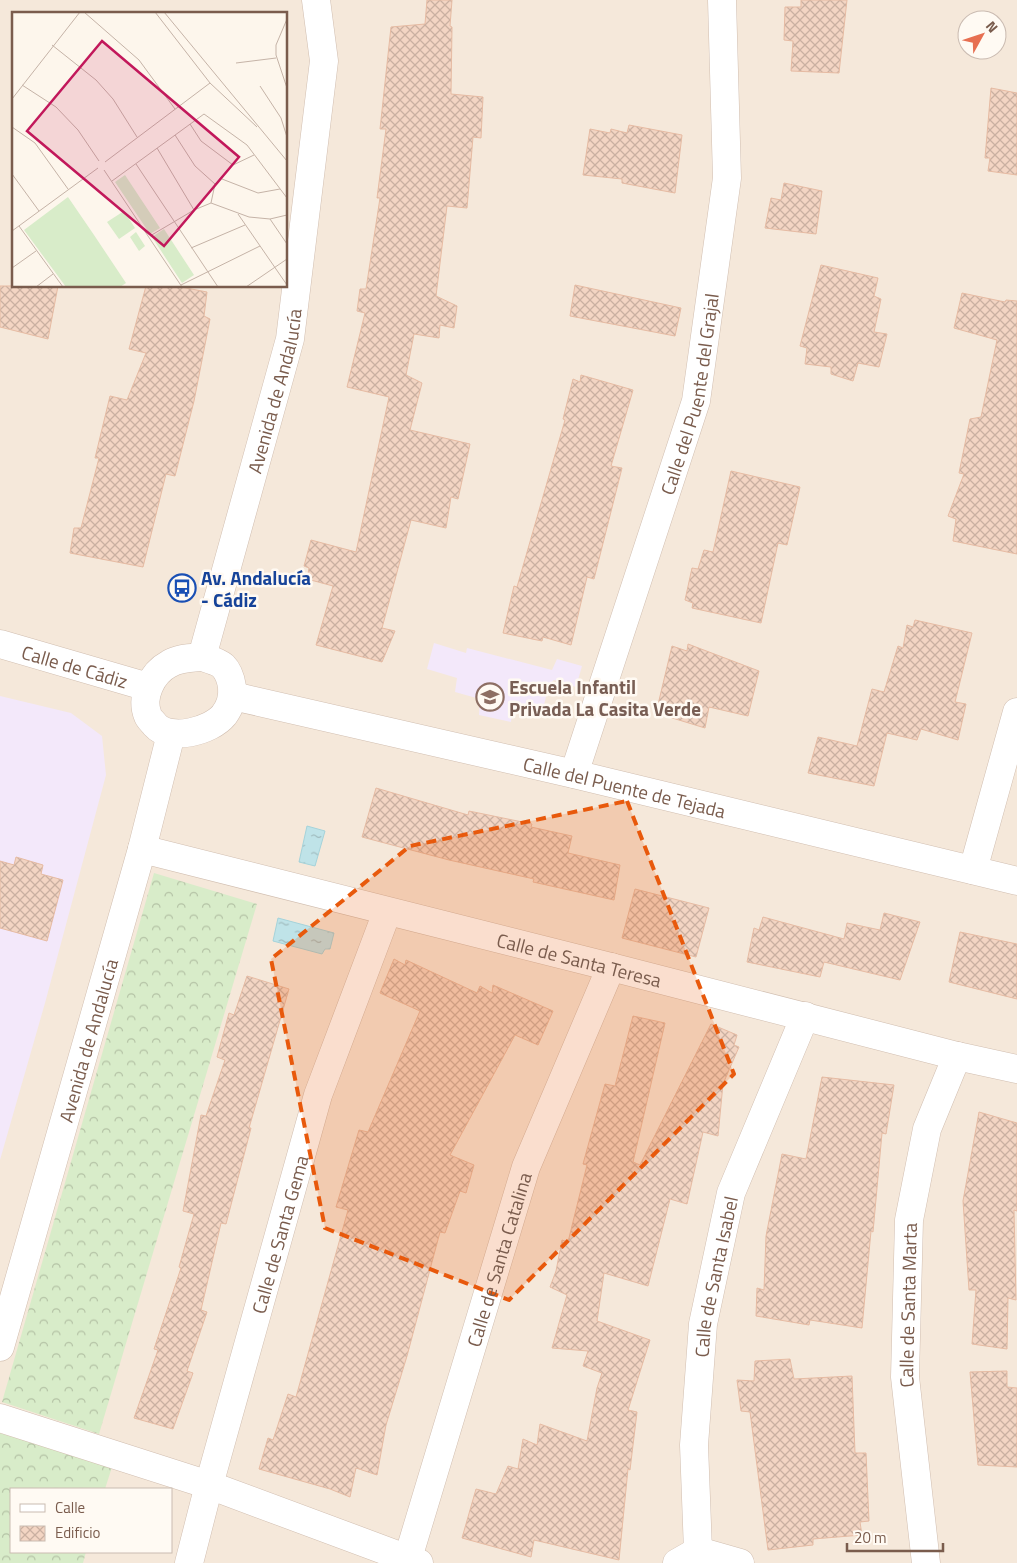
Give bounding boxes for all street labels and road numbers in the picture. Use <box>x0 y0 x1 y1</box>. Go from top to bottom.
street label: Calle del Puente del Grajal <box>652 291 725 498</box>
street label: Avenida de Andalucía <box>239 306 308 476</box>
street label: Calle de Cádiz <box>18 637 131 695</box>
street label: Calle del Puente de Tejada <box>521 748 729 825</box>
street label: Calle de Santa Teresa <box>494 924 665 994</box>
street label: Avenida de Andalucía <box>50 954 125 1126</box>
street label: Calle de Santa Gema <box>243 1151 315 1317</box>
street label: Calle de Santa Catalina <box>458 1168 538 1350</box>
street label: Calle de Santa Isabel <box>686 1193 744 1358</box>
street label: Calle de Santa Marta <box>890 1222 923 1389</box>

